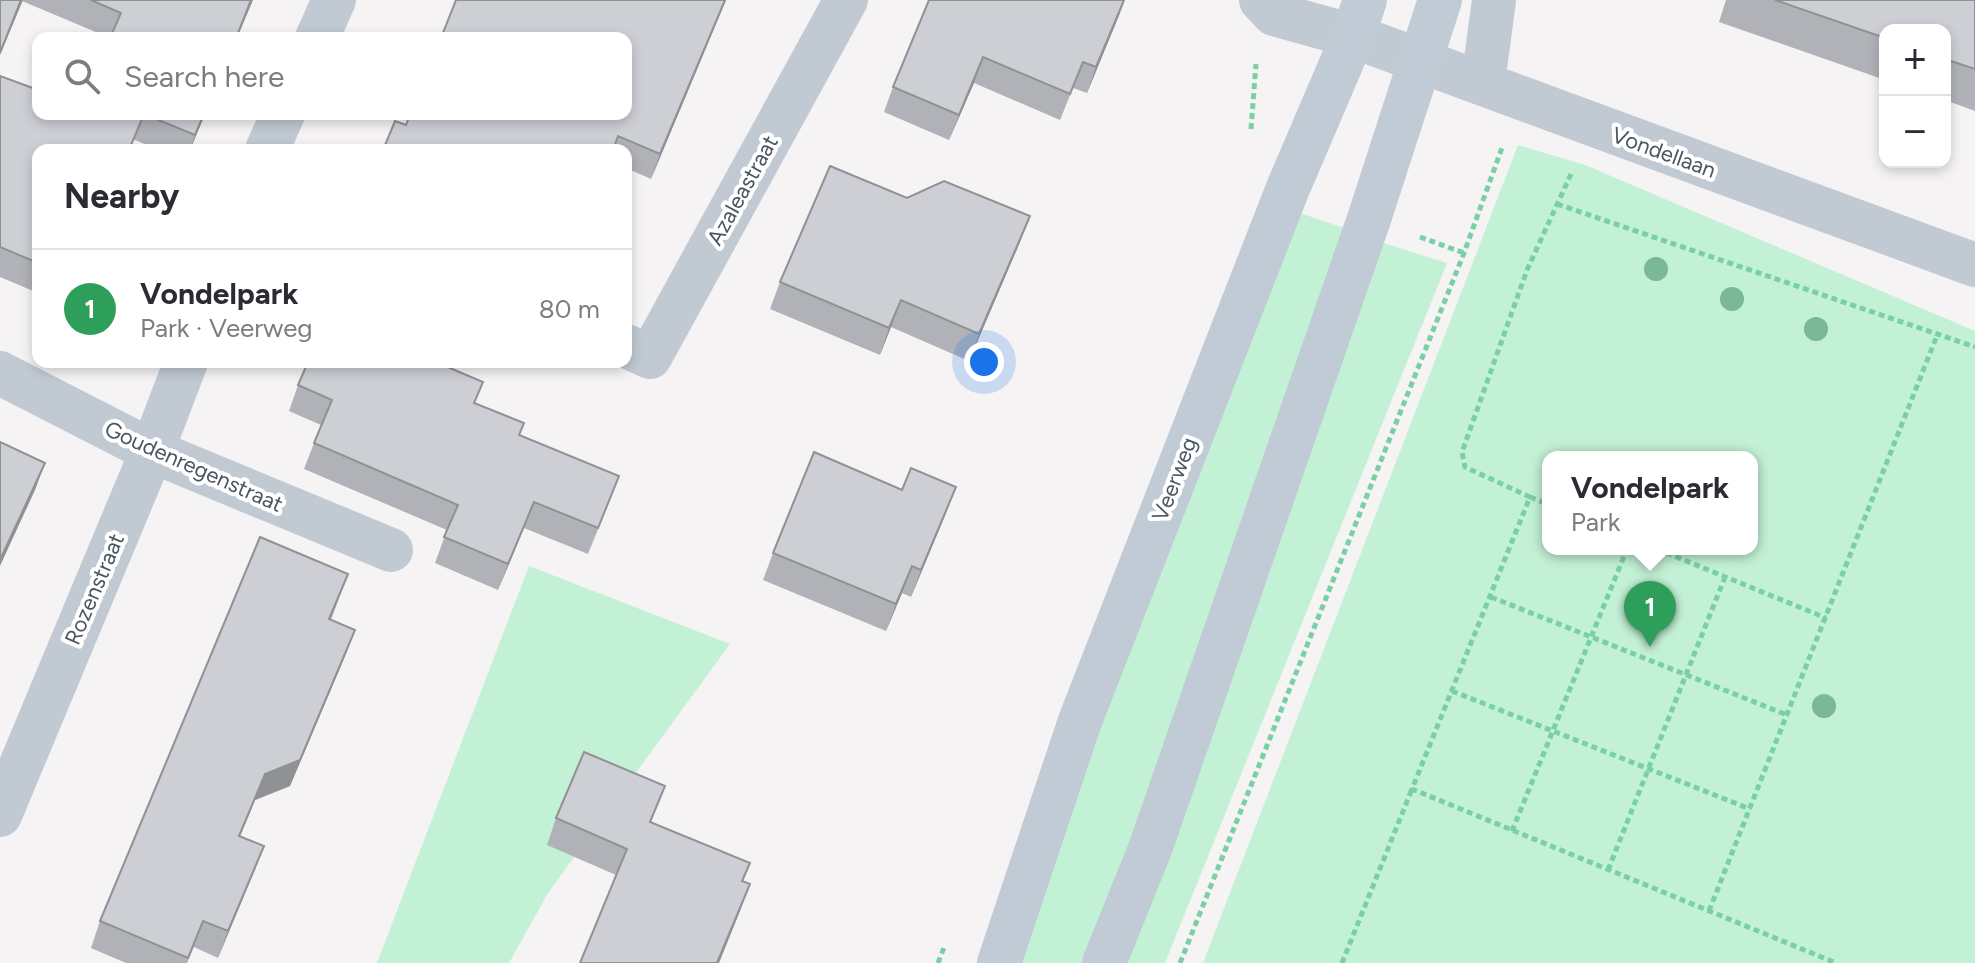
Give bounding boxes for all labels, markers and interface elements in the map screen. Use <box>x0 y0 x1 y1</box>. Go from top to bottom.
map controls <box>1879 24 1951 168</box>
button: + <box>1879 24 1951 96</box>
search box <box>32 32 632 120</box>
icon: search <box>60 54 104 98</box>
text: Search here <box>124 58 284 95</box>
button: − <box>1879 96 1951 168</box>
street label: Vondellaan <box>1608 121 1720 184</box>
street label: Azaleastraat <box>701 130 784 250</box>
text: Nearby <box>64 176 179 217</box>
text: Vondelpark <box>140 275 298 312</box>
text: 1 <box>85 293 95 325</box>
text: 80 m <box>539 293 600 325</box>
text: Park · Veerweg <box>140 312 313 344</box>
your location <box>964 342 1004 382</box>
street label: Goudenregenstraat <box>100 415 287 518</box>
street label: Veerweg <box>1146 433 1203 525</box>
popup <box>1542 451 1758 555</box>
text: Vondelpark <box>1571 469 1729 506</box>
text: Park <box>1571 506 1620 538</box>
street label: Rozenstraat <box>59 529 130 649</box>
pin: 1 <box>1624 581 1676 647</box>

